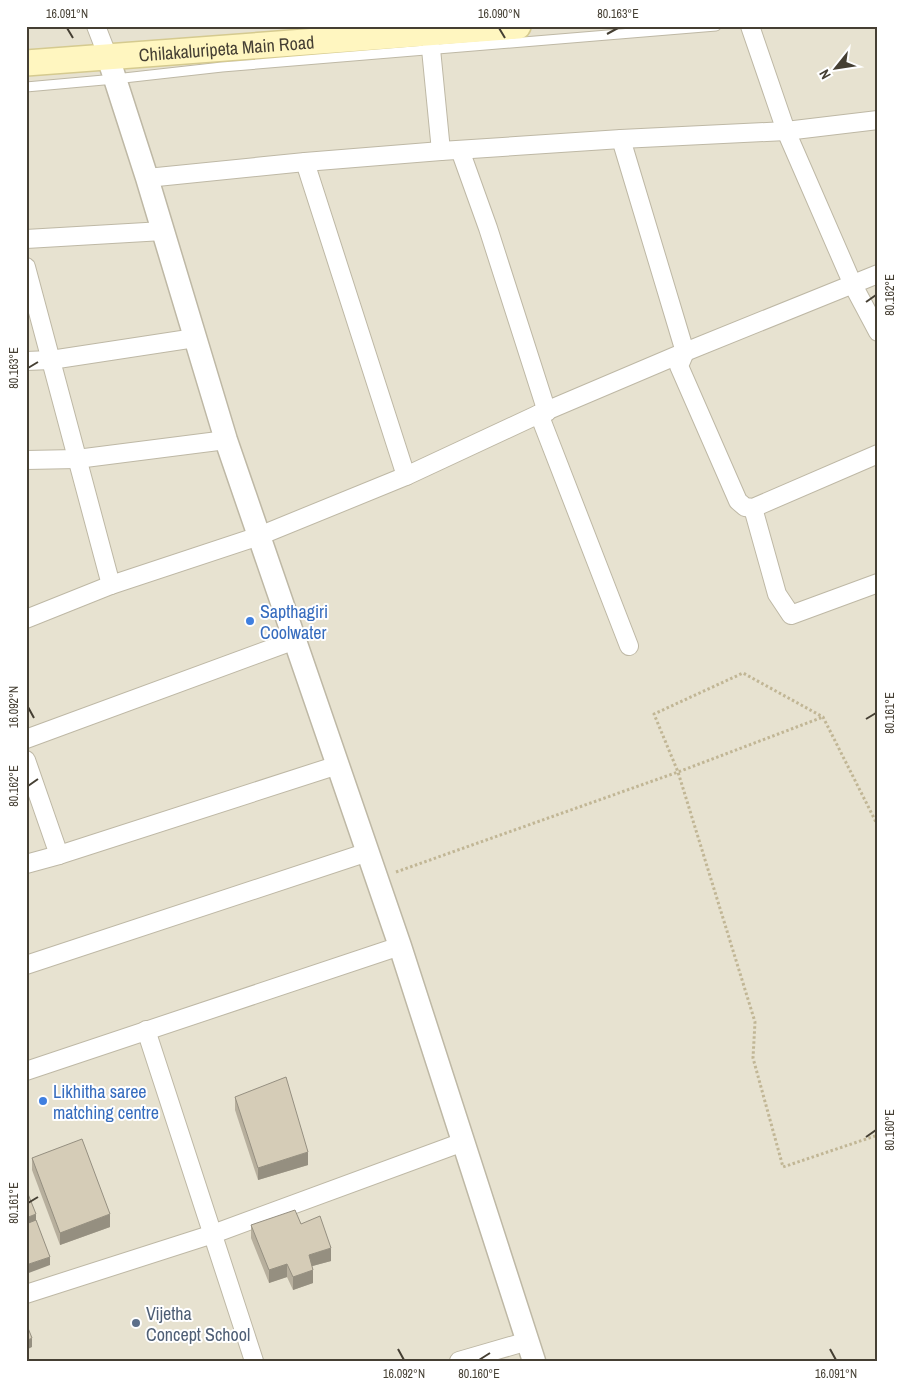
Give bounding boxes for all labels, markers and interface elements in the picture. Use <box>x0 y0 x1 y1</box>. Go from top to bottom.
text: 16.091°N <box>46 6 88 22</box>
text: 16.090°N <box>478 6 520 22</box>
text: 80.163°E <box>597 6 639 22</box>
street label: Chilakaluripeta Main Road <box>138 29 315 67</box>
north arrow <box>812 42 862 92</box>
text: N <box>815 66 835 83</box>
text: 80.162°E <box>882 274 898 316</box>
text: 80.163°E <box>6 347 22 389</box>
place label: Sapthagiri Coolwater <box>260 599 328 645</box>
marker: Sapthagiri Coolwater <box>244 615 256 627</box>
text: 16.092°N <box>6 686 22 728</box>
text: 80.161°E <box>882 692 898 734</box>
text: 80.162°E <box>6 765 22 807</box>
place label: Likhitha saree matching centre <box>53 1079 159 1125</box>
marker: Likhitha saree matching centre <box>37 1095 49 1107</box>
text: 80.160°E <box>882 1109 898 1151</box>
text: 80.161°E <box>6 1182 22 1224</box>
place label: Vijetha Concept School <box>146 1301 250 1347</box>
marker: Vijetha Concept School <box>130 1317 142 1329</box>
text: 16.092°N <box>383 1366 425 1382</box>
text: 80.160°E <box>458 1366 500 1382</box>
text: 16.091°N <box>815 1366 857 1382</box>

